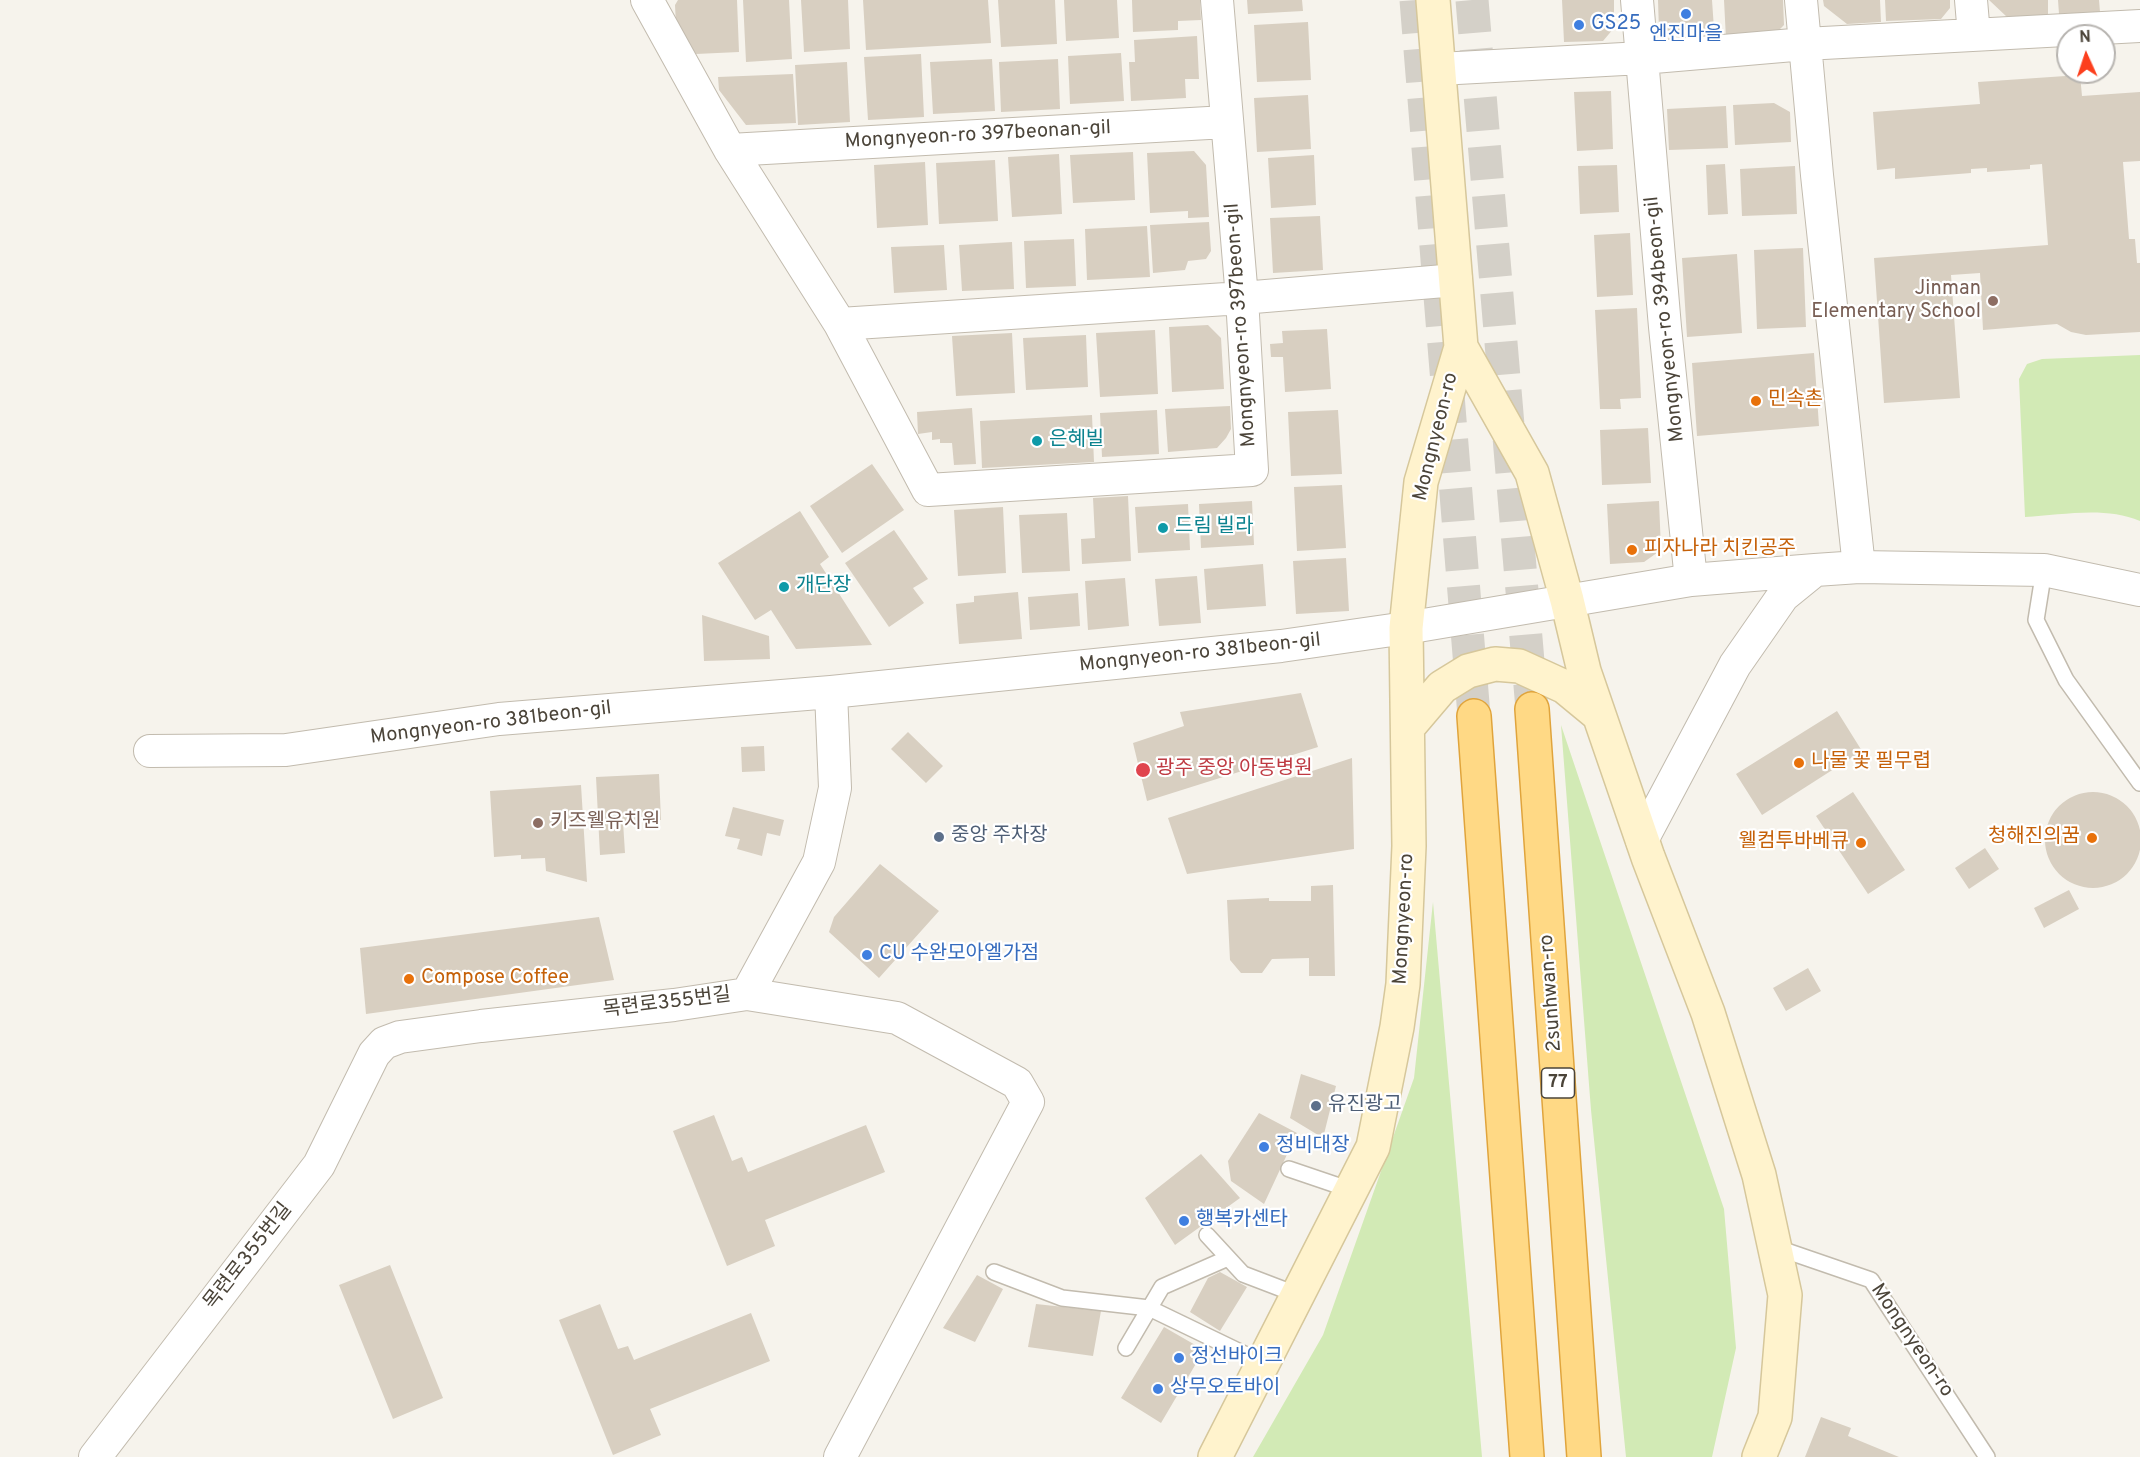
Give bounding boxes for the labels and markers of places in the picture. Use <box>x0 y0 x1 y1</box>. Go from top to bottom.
marker: 엔진마을 <box>1679 7 1693 21</box>
place label: GS25 <box>1591 13 1641 37</box>
marker: GS25 <box>1572 18 1586 32</box>
place label: 엔진마을 <box>1649 24 1723 48</box>
place label: Jinman Elementary School <box>1811 278 1981 325</box>
marker: Jinman Elementary School <box>1986 294 2000 308</box>
place label: 민속촌 <box>1768 389 1823 413</box>
marker: 민속촌 <box>1749 394 1763 408</box>
place label: 은혜빌 <box>1049 429 1104 453</box>
marker: 은혜빌 <box>1030 434 1044 448</box>
place label: 드림 빌라 <box>1175 516 1253 540</box>
marker: 드림 빌라 <box>1156 521 1170 535</box>
place label: 피자나라 치킨공주 <box>1644 538 1796 562</box>
marker: 피자나라 치킨공주 <box>1625 543 1639 557</box>
place label: 개단장 <box>796 575 851 599</box>
marker: 개단장 <box>777 580 791 594</box>
place label: 나물 꽃 필무렵 <box>1811 751 1931 775</box>
marker: 나물 꽃 필무렵 <box>1792 756 1806 770</box>
place label: 광주 중앙 아동병원 <box>1156 758 1313 782</box>
marker: 광주 중앙 아동병원 <box>1134 761 1152 779</box>
place label: 키즈웰유치원 <box>550 811 660 835</box>
marker: 키즈웰유치원 <box>531 816 545 830</box>
place label: 중앙 주차장 <box>951 825 1048 849</box>
place label: 청해진의꿈 <box>1988 826 2080 850</box>
marker: 중앙 주차장 <box>932 830 946 844</box>
place label: 웰컴투바베큐 <box>1739 831 1849 855</box>
marker: 청해진의꿈 <box>2085 831 2099 845</box>
marker: 웰컴투바베큐 <box>1854 836 1868 850</box>
place label: CU 수완모아엘가점 <box>879 943 1039 967</box>
marker: CU 수완모아엘가점 <box>860 948 874 962</box>
place label: Compose Coffee <box>421 967 569 991</box>
marker: Compose Coffee <box>402 972 416 986</box>
place label: 유진광고 <box>1328 1094 1402 1118</box>
marker: 유진광고 <box>1309 1099 1323 1113</box>
place label: 정비대장 <box>1276 1135 1350 1159</box>
marker: 정비대장 <box>1257 1140 1271 1154</box>
place label: 행복카센타 <box>1196 1209 1288 1233</box>
marker: 행복카센타 <box>1177 1214 1191 1228</box>
place label: 정선바이크 <box>1191 1346 1283 1370</box>
marker: 정선바이크 <box>1172 1351 1186 1365</box>
place label: 상무오토바이 <box>1170 1377 1280 1401</box>
marker: 상무오토바이 <box>1151 1382 1165 1396</box>

